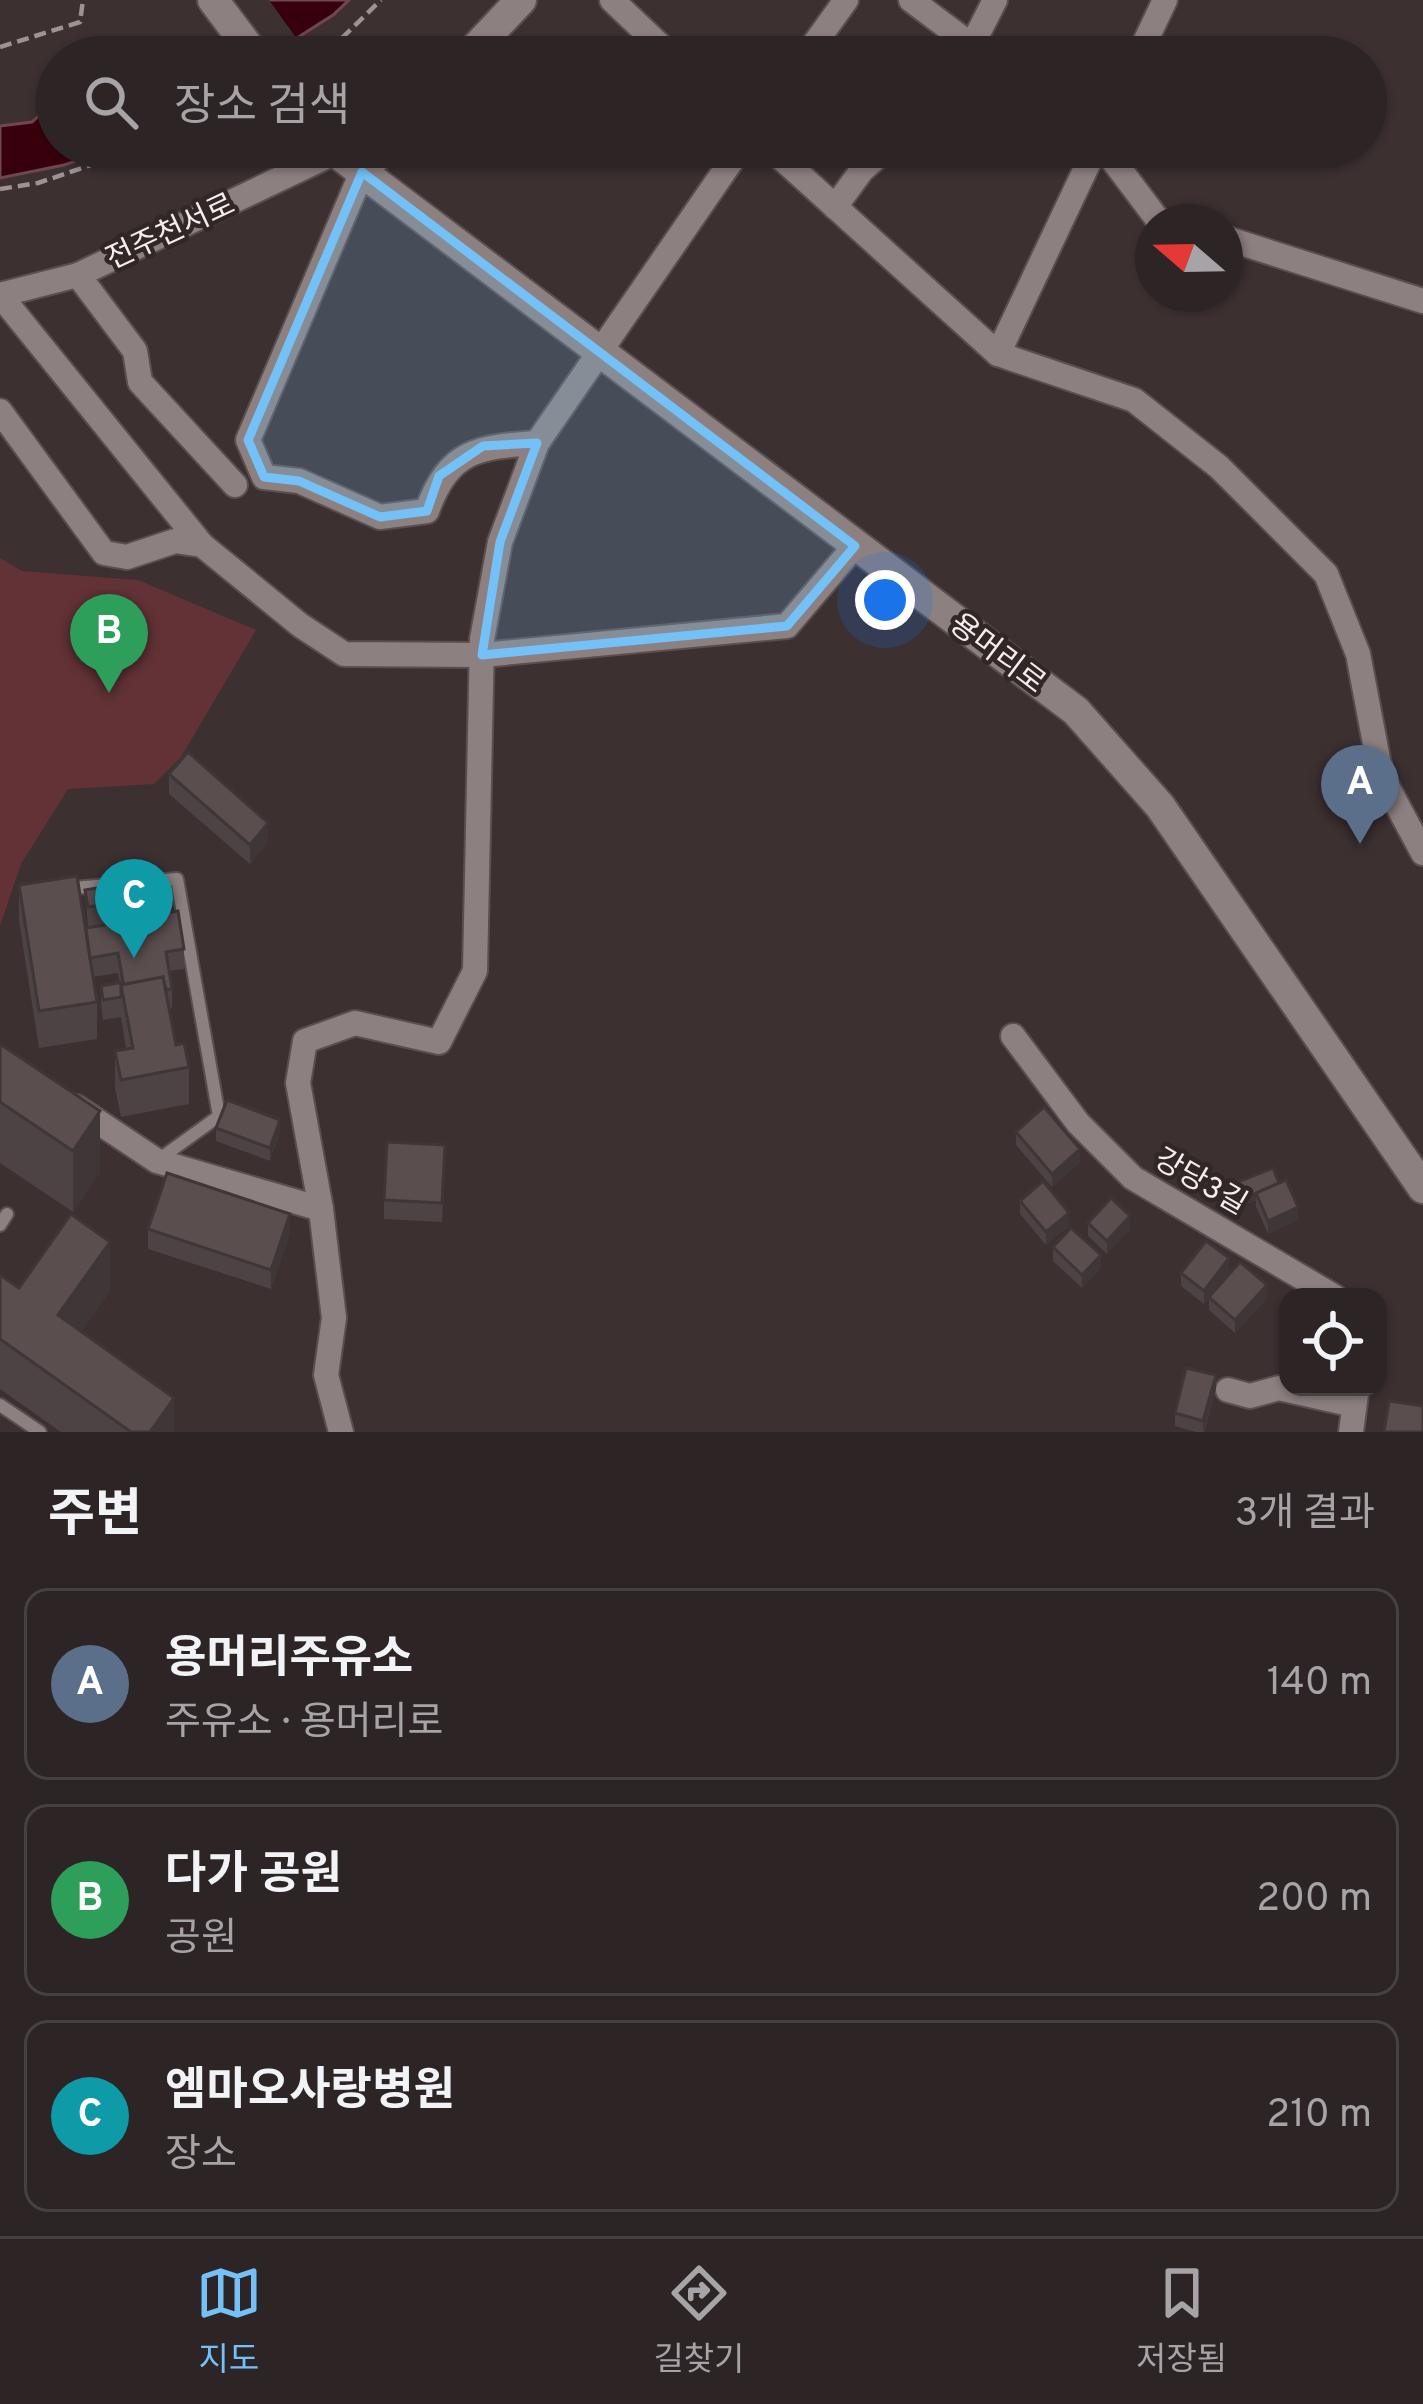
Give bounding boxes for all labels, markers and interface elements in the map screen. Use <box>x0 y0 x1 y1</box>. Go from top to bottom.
search box <box>36 36 1387 168</box>
icon: search <box>78 69 144 135</box>
text: 장소 검색 <box>174 80 350 137</box>
street label: 전주천서로 <box>101 187 241 279</box>
north arrow <box>1135 204 1243 312</box>
your location <box>855 570 915 630</box>
pin: B <box>70 594 148 693</box>
street label: 용머리로 <box>941 607 1052 703</box>
pin: A <box>1321 745 1399 844</box>
pin: C <box>95 859 173 958</box>
street label: 강당3길 <box>1147 1142 1253 1224</box>
map controls <box>1279 1288 1387 1396</box>
button: locate <box>1279 1288 1387 1396</box>
text: 주변 <box>48 1485 142 1550</box>
text: 3개 결과 <box>1235 1491 1375 1540</box>
text: 용머리주유소 <box>165 1632 413 1689</box>
text: A <box>76 1660 104 1709</box>
text: 140 m <box>1267 1660 1372 1709</box>
text: 주유소 · 용머리로 <box>165 1700 443 1749</box>
text: 다가 공원 <box>165 1848 342 1905</box>
text: B <box>77 1876 103 1925</box>
text: 200 m <box>1256 1876 1372 1925</box>
text: 공원 <box>165 1916 237 1965</box>
text: 엠마오사랑병원 <box>165 2064 455 2121</box>
text: C <box>78 2092 102 2141</box>
text: 210 m <box>1266 2092 1372 2141</box>
text: 장소 <box>165 2132 237 2181</box>
tab: 지도 <box>196 2260 262 2383</box>
tab: 길찾기 <box>653 2260 744 2383</box>
tab: 저장됨 <box>1136 2260 1227 2383</box>

